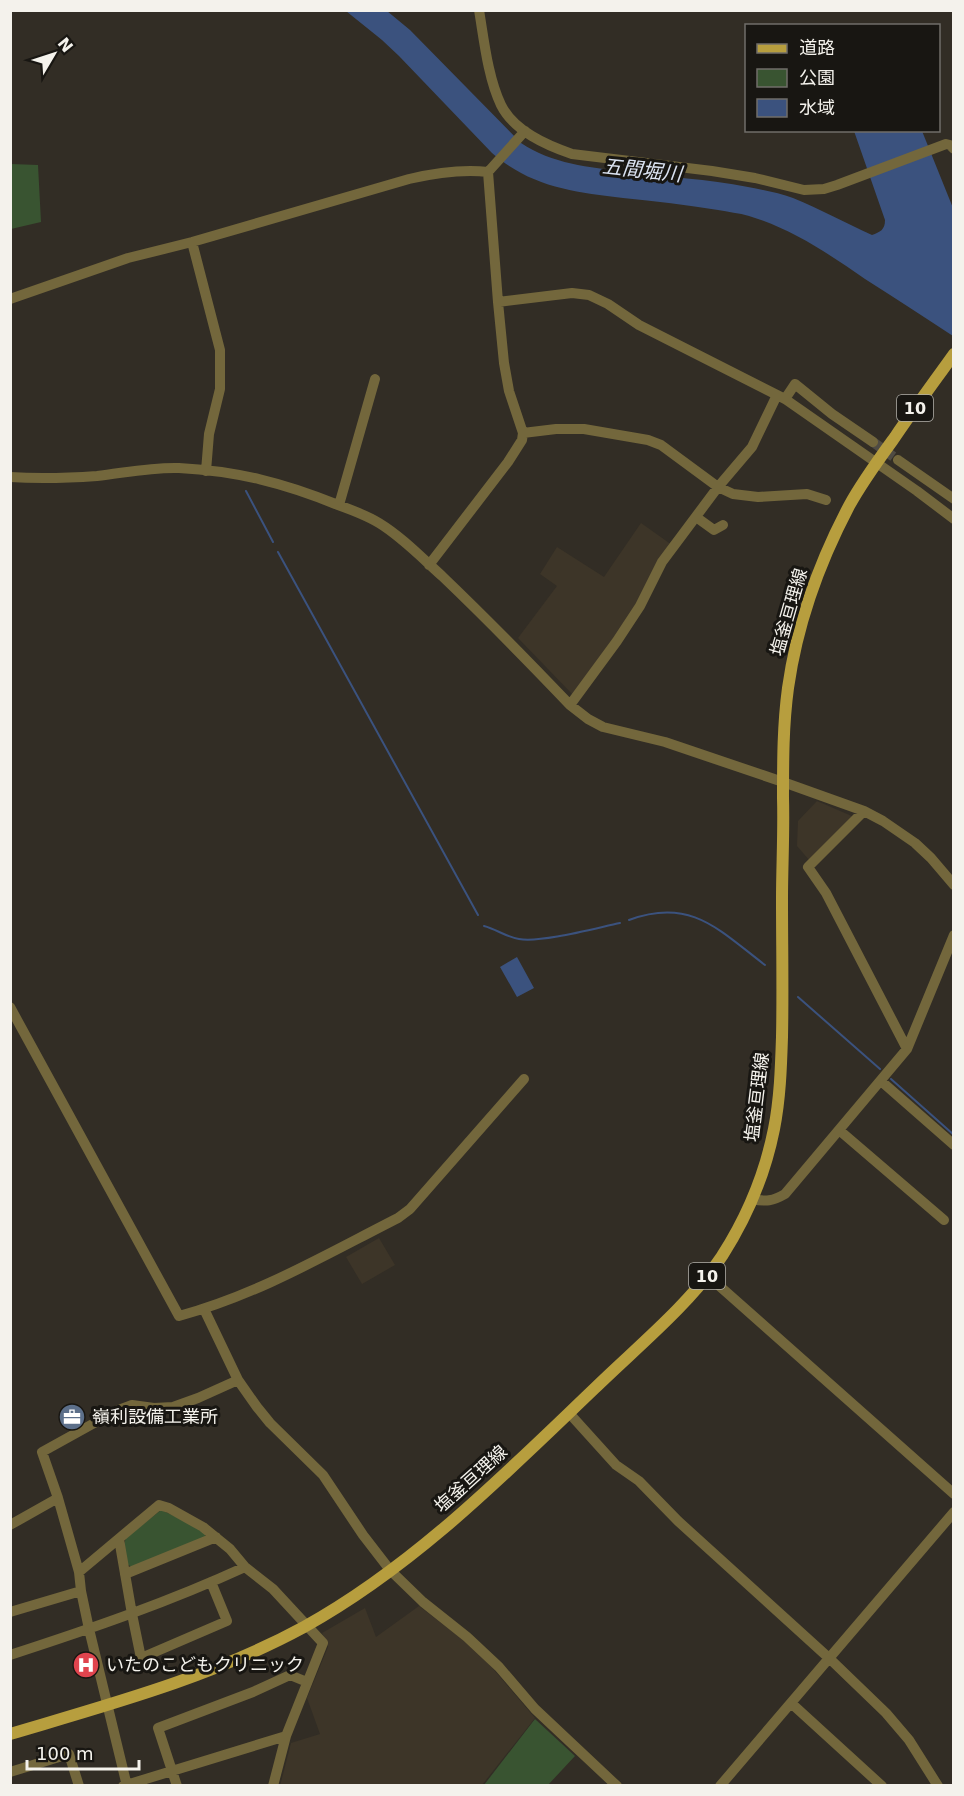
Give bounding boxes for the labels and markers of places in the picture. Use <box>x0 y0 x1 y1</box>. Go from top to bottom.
office icon: 嶺利設備工業所 <box>57 1402 87 1432</box>
place label: 嶺利設備工業所 <box>92 1406 218 1427</box>
hospital icon: いたのこどもクリニック <box>71 1650 101 1680</box>
place label: いたのこどもクリニック <box>106 1654 304 1675</box>

